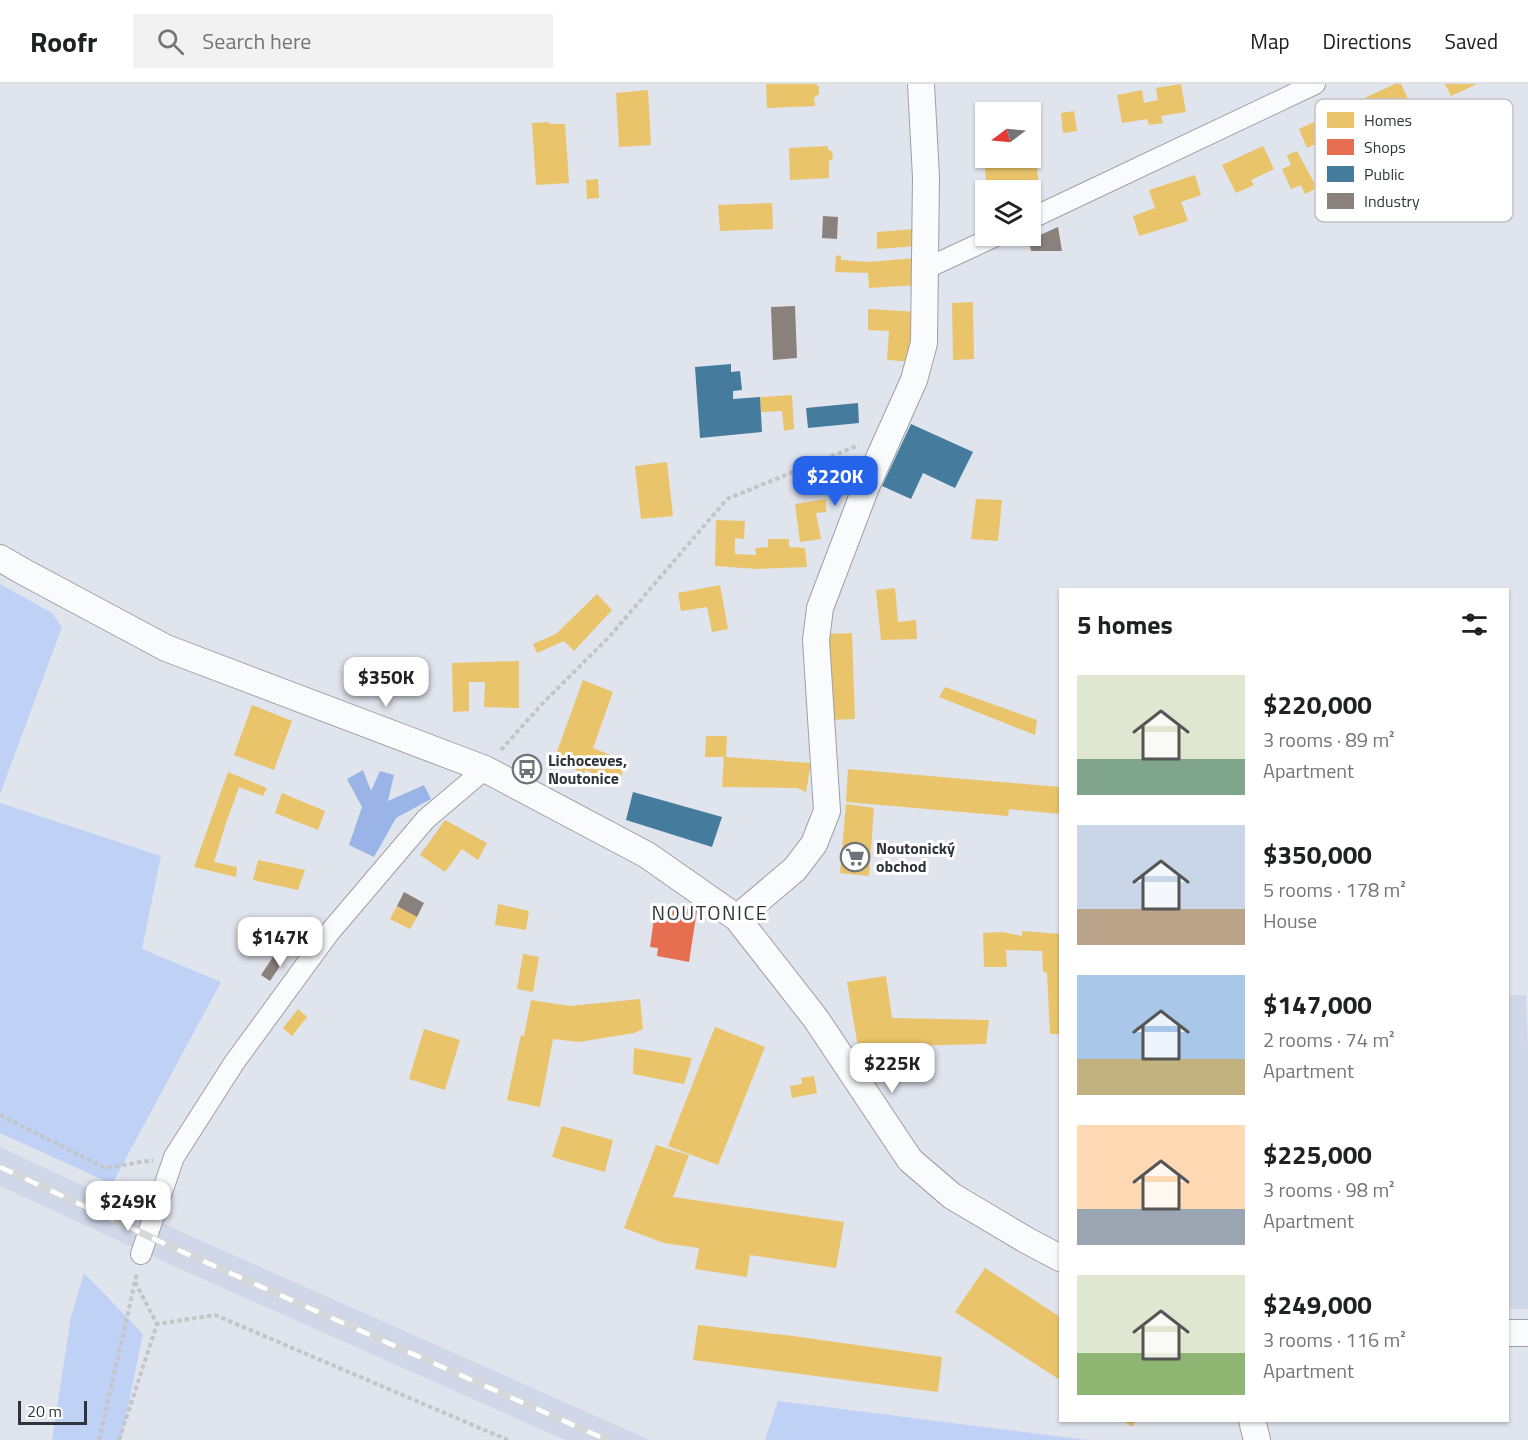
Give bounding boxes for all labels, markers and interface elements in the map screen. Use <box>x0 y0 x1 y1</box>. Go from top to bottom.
search box <box>133 14 553 68</box>
text: Roofr <box>30 20 97 63</box>
text: Search here <box>202 24 311 58</box>
icon: search <box>154 25 187 58</box>
text: Map <box>1250 25 1290 57</box>
text: Directions <box>1323 25 1412 57</box>
text: Saved <box>1445 25 1498 57</box>
legend <box>1315 99 1513 222</box>
north arrow <box>975 102 1041 168</box>
map controls <box>975 102 1041 246</box>
text: Homes <box>1364 108 1412 132</box>
text: Shops <box>1364 135 1406 159</box>
text: Public <box>1364 162 1405 186</box>
button: layers <box>975 180 1041 246</box>
text: Industry <box>1364 189 1420 213</box>
pin: $220K <box>793 456 877 507</box>
text: $220K <box>807 460 863 491</box>
text: 5 homes <box>1077 605 1173 644</box>
icon: filters <box>1458 608 1491 641</box>
pin: $350K <box>344 657 428 708</box>
text: $350K <box>358 661 414 692</box>
text: $220,000 <box>1263 685 1372 724</box>
icon: home <box>1125 699 1197 771</box>
text: 3 rooms · 89 m² <box>1263 724 1395 755</box>
place label: Lichoceves, Noutonice <box>548 748 627 790</box>
bus stop icon: Lichoceves, Noutonice <box>511 753 543 785</box>
text: Apartment <box>1263 755 1354 786</box>
text: $350,000 <box>1263 835 1372 874</box>
place label: Noutonický obchod <box>876 836 955 878</box>
supermarket icon: Noutonický obchod <box>839 841 871 873</box>
icon: home <box>1125 849 1197 921</box>
text: 5 rooms · 178 m² <box>1263 874 1406 905</box>
district label: NOUTONICE <box>652 897 768 928</box>
text: House <box>1263 905 1317 936</box>
pin: $147K <box>238 917 322 968</box>
text: $147K <box>252 921 308 952</box>
text: $147,000 <box>1263 985 1372 1024</box>
icon: home <box>1125 999 1197 1071</box>
text: 2 rooms · 74 m² <box>1263 1024 1395 1055</box>
pin: $225K <box>850 1043 934 1094</box>
text: $225K <box>864 1047 920 1078</box>
text: Apartment <box>1263 1055 1354 1086</box>
text: $225,000 <box>1263 1135 1372 1174</box>
icon: home <box>1125 1149 1197 1221</box>
text: 3 rooms · 98 m² <box>1263 1174 1395 1205</box>
pin: $249K <box>86 1181 170 1232</box>
text: $249K <box>100 1185 156 1216</box>
text: Apartment <box>1263 1205 1354 1236</box>
text: $249,000 <box>1263 1285 1372 1324</box>
icon: home <box>1125 1299 1197 1371</box>
text: 3 rooms · 116 m² <box>1263 1324 1406 1355</box>
text: Apartment <box>1263 1355 1354 1386</box>
scale bar <box>18 1398 87 1426</box>
text: 20 m <box>27 1399 62 1423</box>

